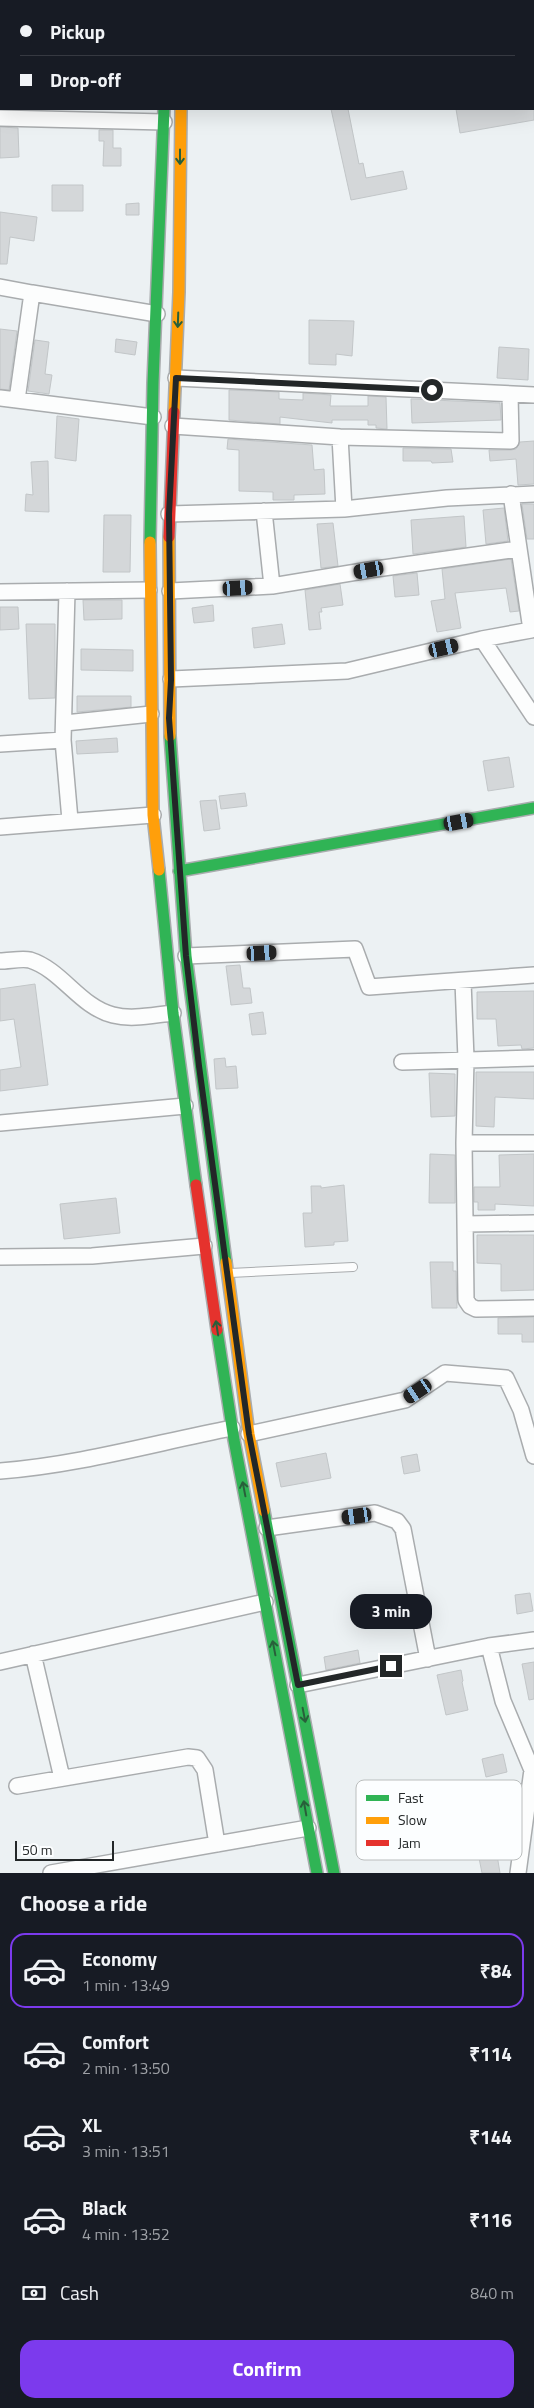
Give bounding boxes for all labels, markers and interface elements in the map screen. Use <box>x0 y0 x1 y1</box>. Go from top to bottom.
text: Pickup <box>50 17 105 46</box>
text: Drop-off <box>50 65 121 94</box>
one-way arrow <box>175 149 184 165</box>
one-way arrow <box>173 312 182 328</box>
route start <box>421 379 443 401</box>
car <box>352 560 385 580</box>
car <box>222 580 253 596</box>
car <box>427 637 460 659</box>
car <box>442 812 475 832</box>
car <box>246 945 277 961</box>
one-way arrow <box>211 1321 221 1337</box>
car <box>401 1376 434 1406</box>
one-way arrow <box>238 1481 248 1497</box>
car <box>341 1506 372 1526</box>
callout: 3 min <box>350 1594 432 1628</box>
text: 3 min <box>372 1599 410 1623</box>
one-way arrow <box>269 1641 278 1657</box>
route end <box>380 1655 402 1677</box>
one-way arrow <box>299 1706 309 1722</box>
legend <box>356 1780 522 1860</box>
text: Fast <box>398 1787 423 1808</box>
one-way arrow <box>299 1800 309 1816</box>
text: Slow <box>398 1809 427 1830</box>
text: Jam <box>398 1832 421 1853</box>
scale bar <box>15 1838 114 1861</box>
text: 50 m <box>22 1839 52 1860</box>
text: Choose a ride <box>20 1886 147 1920</box>
text: Economy <box>82 1944 157 1973</box>
icon: car <box>22 1948 67 1993</box>
text: ₹84 <box>480 1956 512 1985</box>
text: 1 min · 13:49 <box>82 1973 170 1997</box>
text: Comfort <box>82 2027 149 2056</box>
icon: car <box>22 2031 67 2076</box>
text: ₹114 <box>469 2039 512 2068</box>
text: 2 min · 13:50 <box>82 2056 170 2080</box>
text: XL <box>82 2110 102 2139</box>
icon: car <box>22 2114 67 2159</box>
text: ₹144 <box>469 2122 512 2151</box>
text: 3 min · 13:51 <box>82 2139 170 2163</box>
text: Black <box>82 2193 127 2222</box>
icon: car <box>22 2197 67 2242</box>
text: ₹116 <box>469 2205 512 2234</box>
text: 4 min · 13:52 <box>82 2222 170 2246</box>
text: Cash <box>60 2278 99 2307</box>
icon: cash <box>20 2279 48 2307</box>
text: 840 m <box>470 2281 514 2305</box>
button: Confirm <box>20 2340 514 2398</box>

